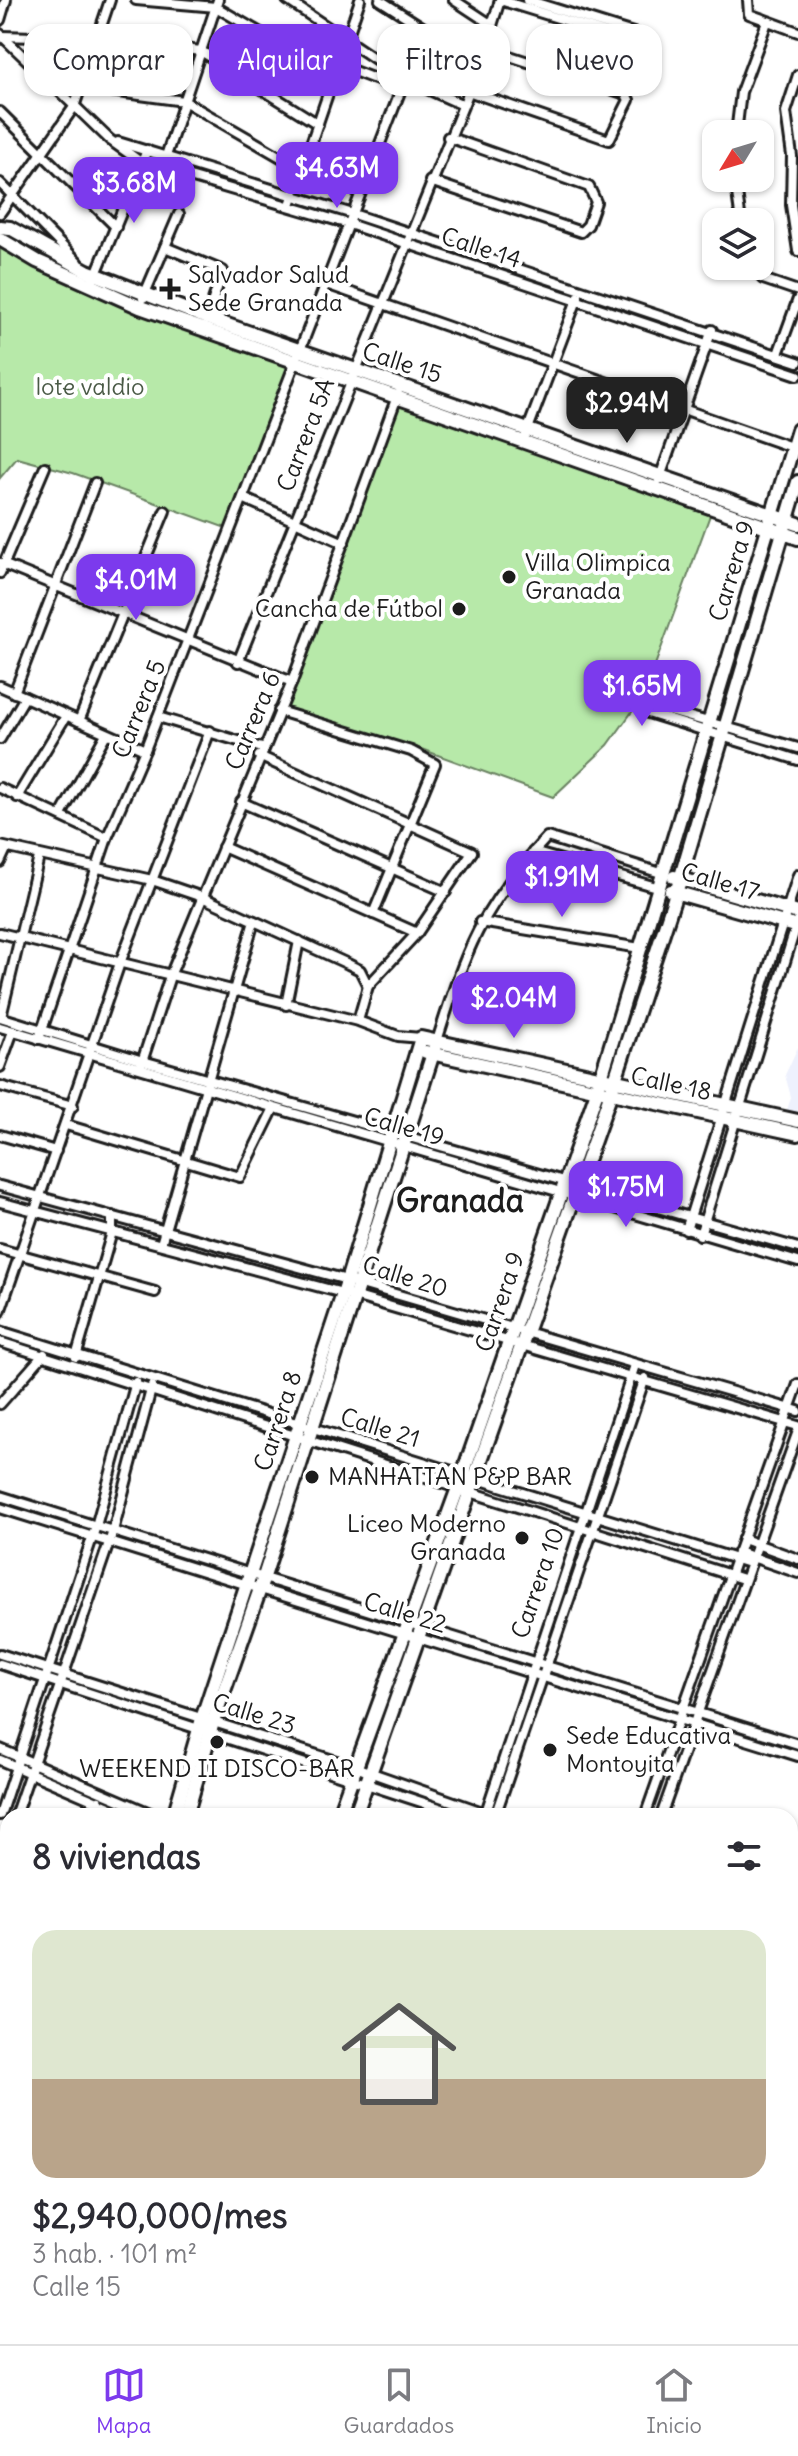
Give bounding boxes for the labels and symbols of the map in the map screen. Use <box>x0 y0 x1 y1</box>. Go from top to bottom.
north arrow <box>702 120 774 192</box>
pin: $4.63M <box>272 142 402 210</box>
pin: $3.68M <box>69 157 199 225</box>
street label: Calle 14 <box>438 220 525 274</box>
place label: Salvador Salud Sede Granada <box>188 259 349 317</box>
marker: Salvador Salud Sede Granada <box>159 278 181 300</box>
street label: Calle 15 <box>359 335 446 389</box>
park label: lote valdio <box>36 371 144 401</box>
street label: Carrera 5A <box>270 374 340 496</box>
pin: $2.94M <box>562 377 692 445</box>
street label: Carrera 9 <box>702 517 761 625</box>
place label: Villa Olimpica Granada <box>525 547 671 605</box>
pin: $4.01M <box>71 554 201 622</box>
marker: Villa Olimpica Granada <box>500 568 518 586</box>
place label: Cancha de Fútbol <box>255 593 443 623</box>
marker: Cancha de Fútbol <box>450 600 468 618</box>
street label: Carrera 5 <box>105 655 171 762</box>
pin: $1.65M <box>577 660 707 728</box>
street label: Carrera 6 <box>218 667 286 774</box>
pin: $1.91M <box>497 851 627 919</box>
street label: Calle 17 <box>678 856 763 907</box>
pin: $2.04M <box>449 972 579 1040</box>
street label: Calle 18 <box>628 1060 714 1106</box>
street label: Calle 19 <box>361 1100 448 1152</box>
pin: $1.75M <box>561 1161 691 1229</box>
district label: Granada <box>396 1180 524 1221</box>
street label: Carrera 9 <box>468 1248 530 1356</box>
street label: Calle 20 <box>359 1249 452 1303</box>
street label: Carrera 8 <box>247 1367 307 1475</box>
street label: Calle 21 <box>337 1401 424 1453</box>
place label: MANHATTAN P&P BAR <box>328 1461 572 1491</box>
marker: MANHATTAN P&P BAR <box>303 1468 321 1486</box>
place label: Liceo Moderno Granada <box>347 1508 506 1566</box>
street label: Carrera 10 <box>504 1523 570 1642</box>
marker: Liceo Moderno Granada <box>513 1529 531 1547</box>
street label: Calle 22 <box>360 1585 450 1639</box>
street label: Calle 23 <box>209 1686 300 1740</box>
place label: Sede Educativa Montoyita <box>566 1720 731 1778</box>
marker: WEEKEND II DISCO-BAR <box>208 1733 226 1751</box>
marker: Sede Educativa Montoyita <box>541 1741 559 1759</box>
place label: WEEKEND II DISCO-BAR <box>79 1753 355 1783</box>

